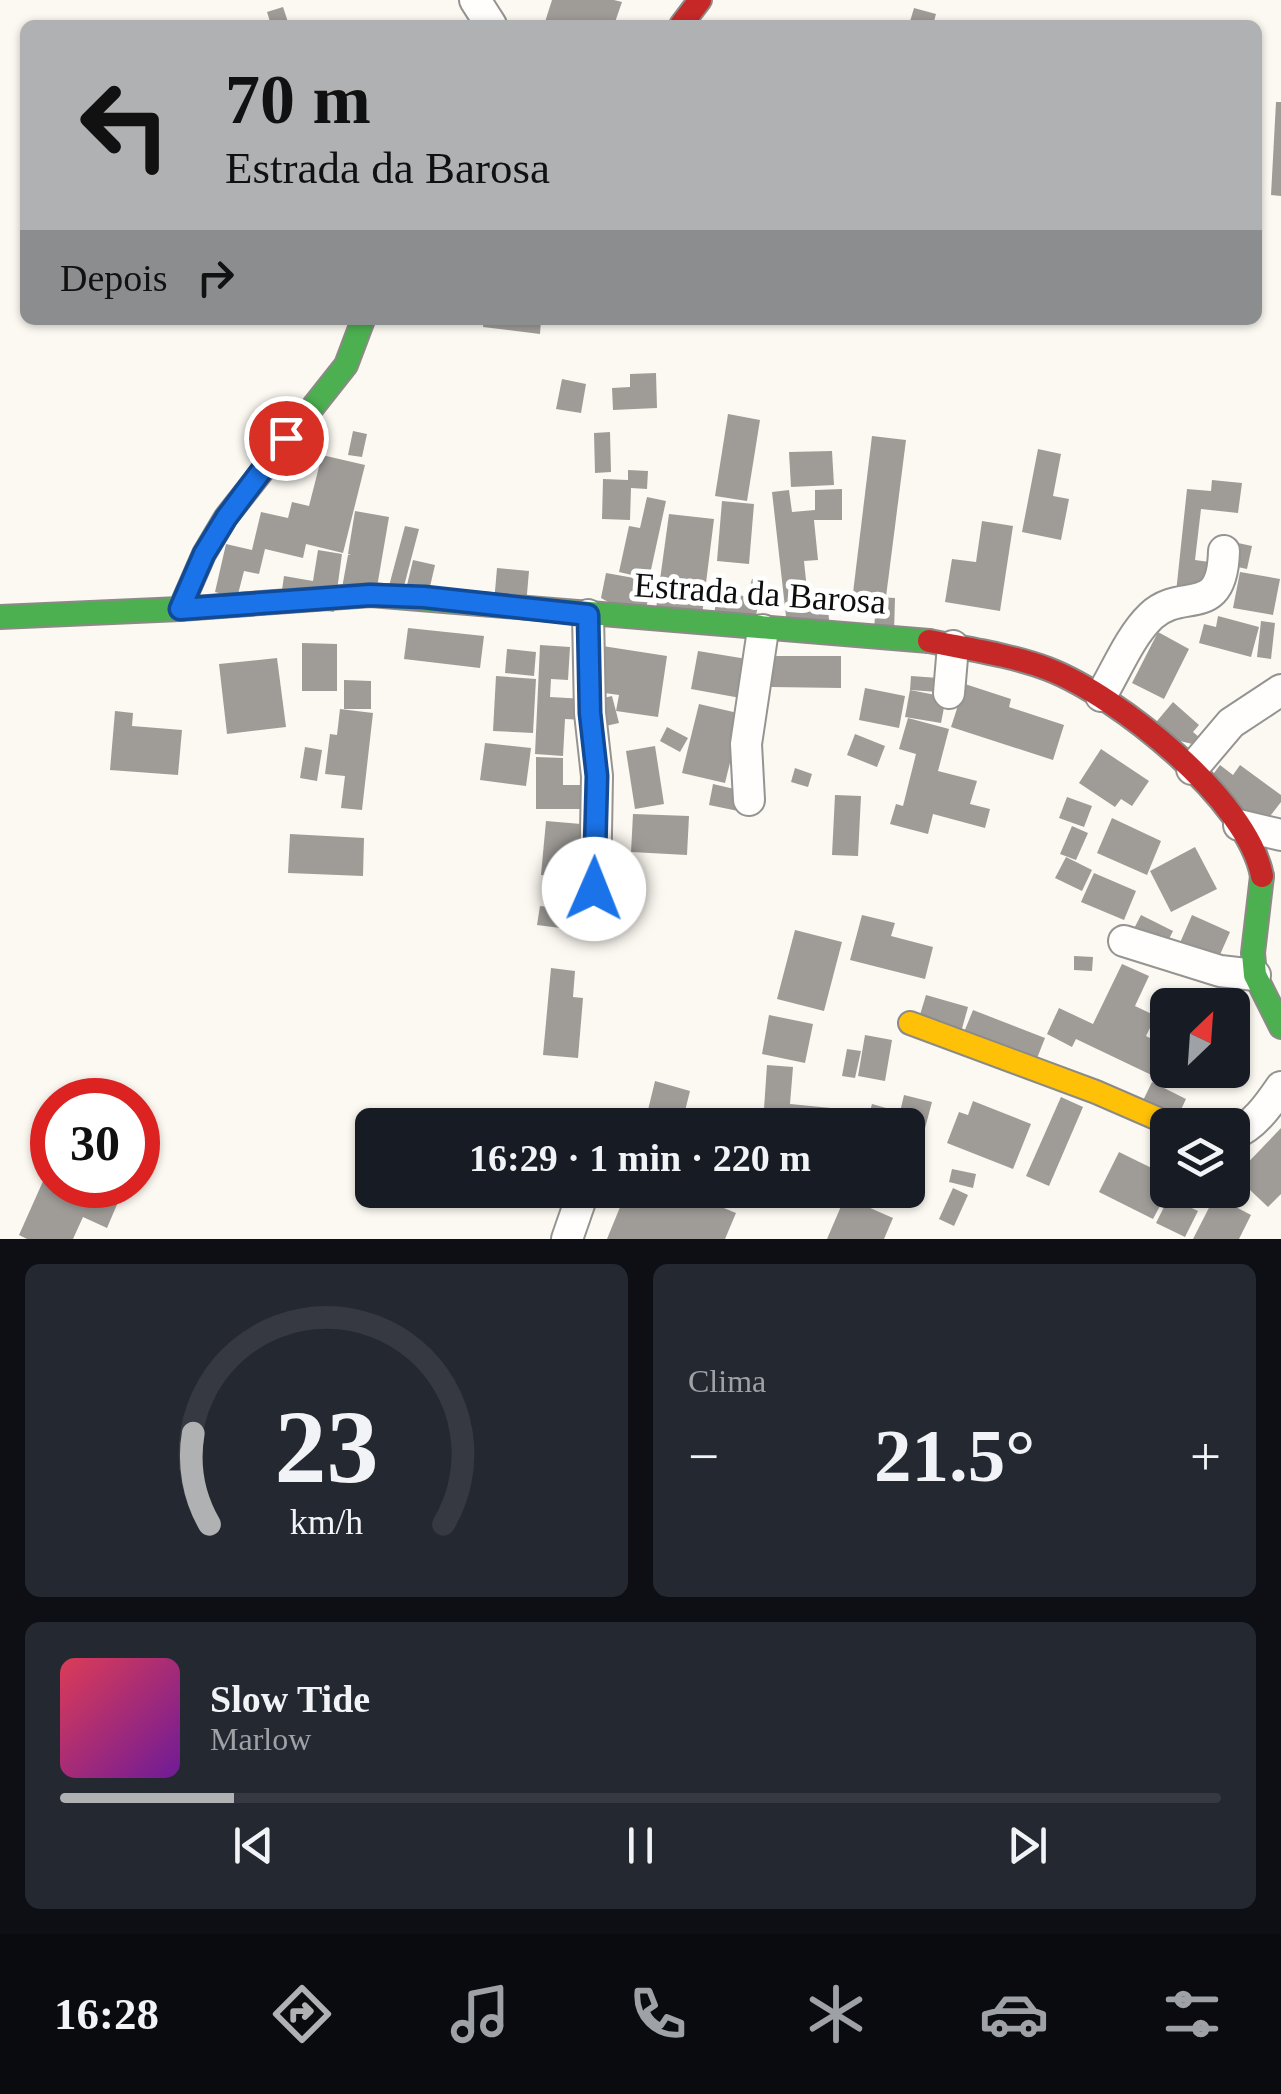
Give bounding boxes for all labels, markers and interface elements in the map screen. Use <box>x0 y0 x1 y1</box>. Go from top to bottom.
icon: left <box>60 60 190 190</box>
text: 70 m <box>225 61 371 138</box>
text: Estrada da Barosa <box>225 143 550 193</box>
icon: right <box>188 250 243 305</box>
text: Depois <box>60 257 168 299</box>
pin <box>244 396 329 481</box>
icon: arrive <box>259 411 314 466</box>
street label: Estrada da Barosa <box>633 565 888 622</box>
position arrow <box>542 837 646 941</box>
north arrow <box>1150 988 1250 1088</box>
map controls <box>1150 988 1250 1208</box>
speed limit sign: 30 <box>30 1078 160 1208</box>
button: layers <box>1150 1108 1250 1208</box>
text: 16:29 · 1 min · 220 m <box>469 1137 811 1179</box>
text: Clima <box>688 1363 766 1399</box>
text: 23 <box>275 1389 379 1504</box>
text: 21.5° <box>874 1414 1035 1497</box>
text: − <box>688 1426 719 1487</box>
text: + <box>1190 1426 1221 1487</box>
text: km/h <box>290 1502 363 1542</box>
text: Slow Tide <box>210 1678 370 1720</box>
text: Marlow <box>210 1721 311 1757</box>
icon: previous <box>226 1818 281 1873</box>
icon: pause <box>613 1818 668 1873</box>
icon: next <box>1000 1818 1055 1873</box>
icon: directions <box>267 1979 337 2049</box>
icon: music <box>445 1979 515 2049</box>
icon: phone <box>623 1979 693 2049</box>
icon: climate <box>801 1979 871 2049</box>
icon: car <box>979 1979 1049 2049</box>
icon: filters <box>1157 1979 1227 2049</box>
text: 16:28 <box>54 1989 159 2039</box>

